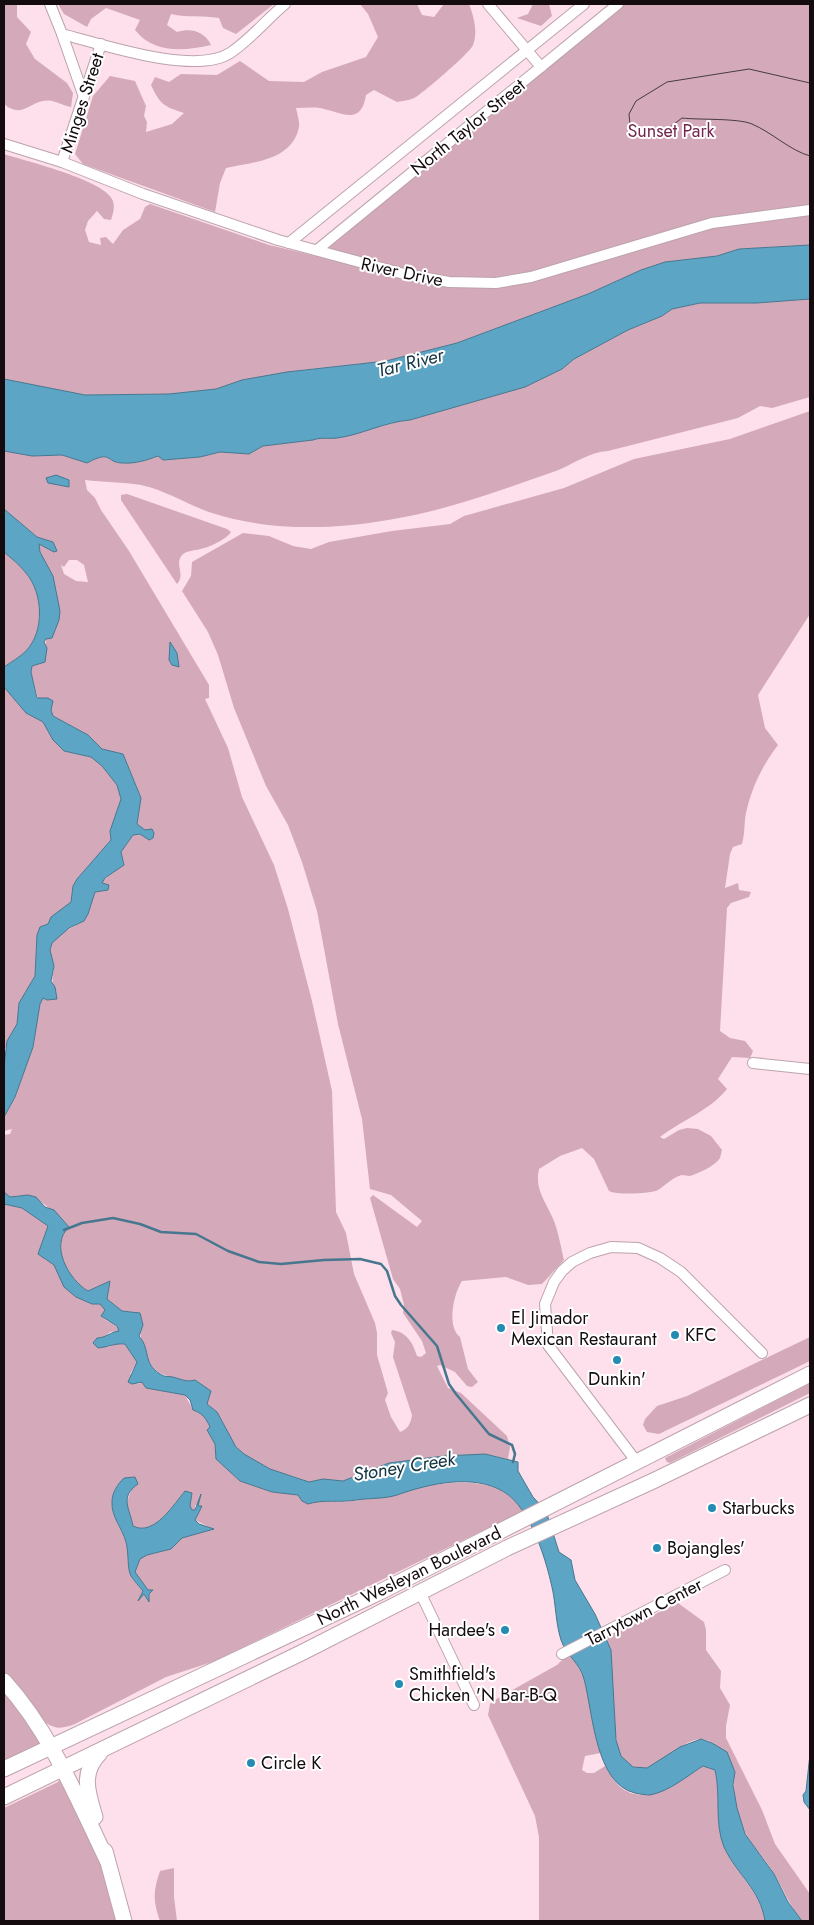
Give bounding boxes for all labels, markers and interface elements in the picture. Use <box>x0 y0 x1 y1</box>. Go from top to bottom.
street label: Minges Street <box>54 49 111 156</box>
street label: North Taylor Street <box>405 72 531 181</box>
park label: Sunset Park <box>627 118 715 144</box>
street label: River Drive <box>359 251 445 293</box>
water label: Tar River <box>374 341 448 384</box>
place label: El Jimador Mexican Restaurant <box>511 1305 657 1352</box>
marker: El Jimador Mexican Restaurant <box>495 1322 507 1334</box>
place label: KFC <box>685 1322 717 1348</box>
marker: KFC <box>669 1329 681 1341</box>
marker: Dunkin' <box>611 1354 623 1366</box>
place label: Dunkin' <box>588 1366 646 1392</box>
water label: Stoney Creek <box>351 1445 458 1488</box>
place label: Starbucks <box>722 1495 795 1521</box>
marker: Starbucks <box>706 1502 718 1514</box>
street label: North Wesleyan Boulevard <box>312 1520 506 1632</box>
place label: Bojangles' <box>667 1535 745 1561</box>
marker: Bojangles' <box>651 1542 663 1554</box>
street label: Tarrytown Center <box>581 1571 708 1653</box>
place label: Hardee's <box>428 1617 495 1643</box>
marker: Hardee's <box>499 1624 511 1636</box>
place label: Smithfield's Chicken 'N Bar-B-Q <box>409 1661 558 1708</box>
marker: Smithfield's Chicken 'N Bar-B-Q <box>393 1678 405 1690</box>
place label: Circle K <box>261 1750 322 1776</box>
marker: Circle K <box>245 1757 257 1769</box>

